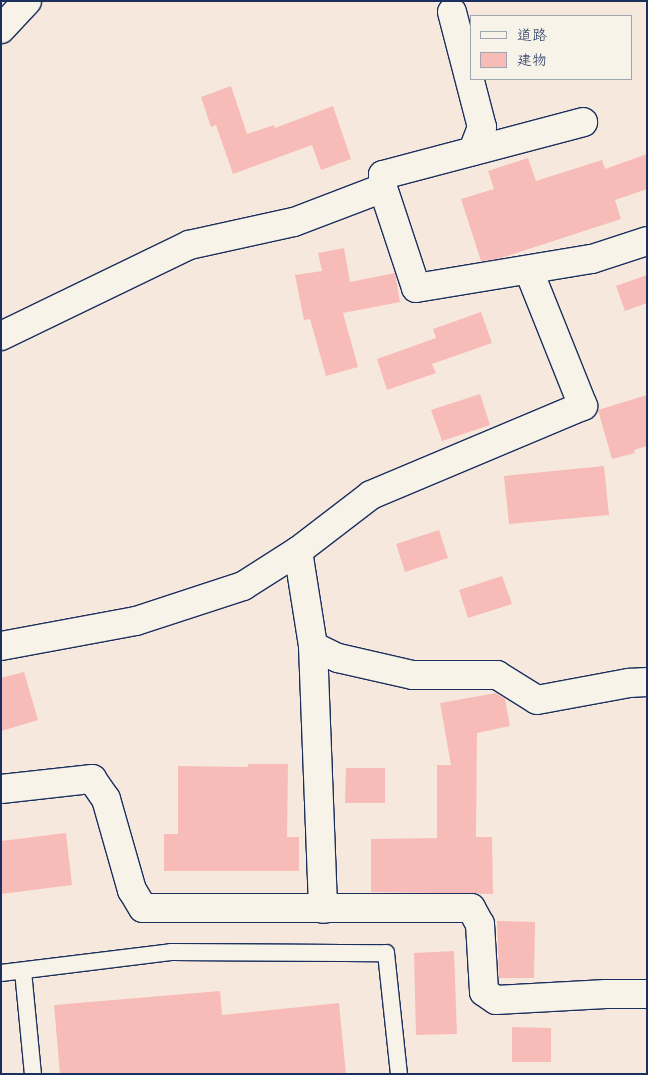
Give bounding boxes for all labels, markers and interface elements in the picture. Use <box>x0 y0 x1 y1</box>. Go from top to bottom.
legend <box>470 15 633 80</box>
text: 道路 <box>517 22 547 48</box>
text: 建物 <box>517 47 547 73</box>

